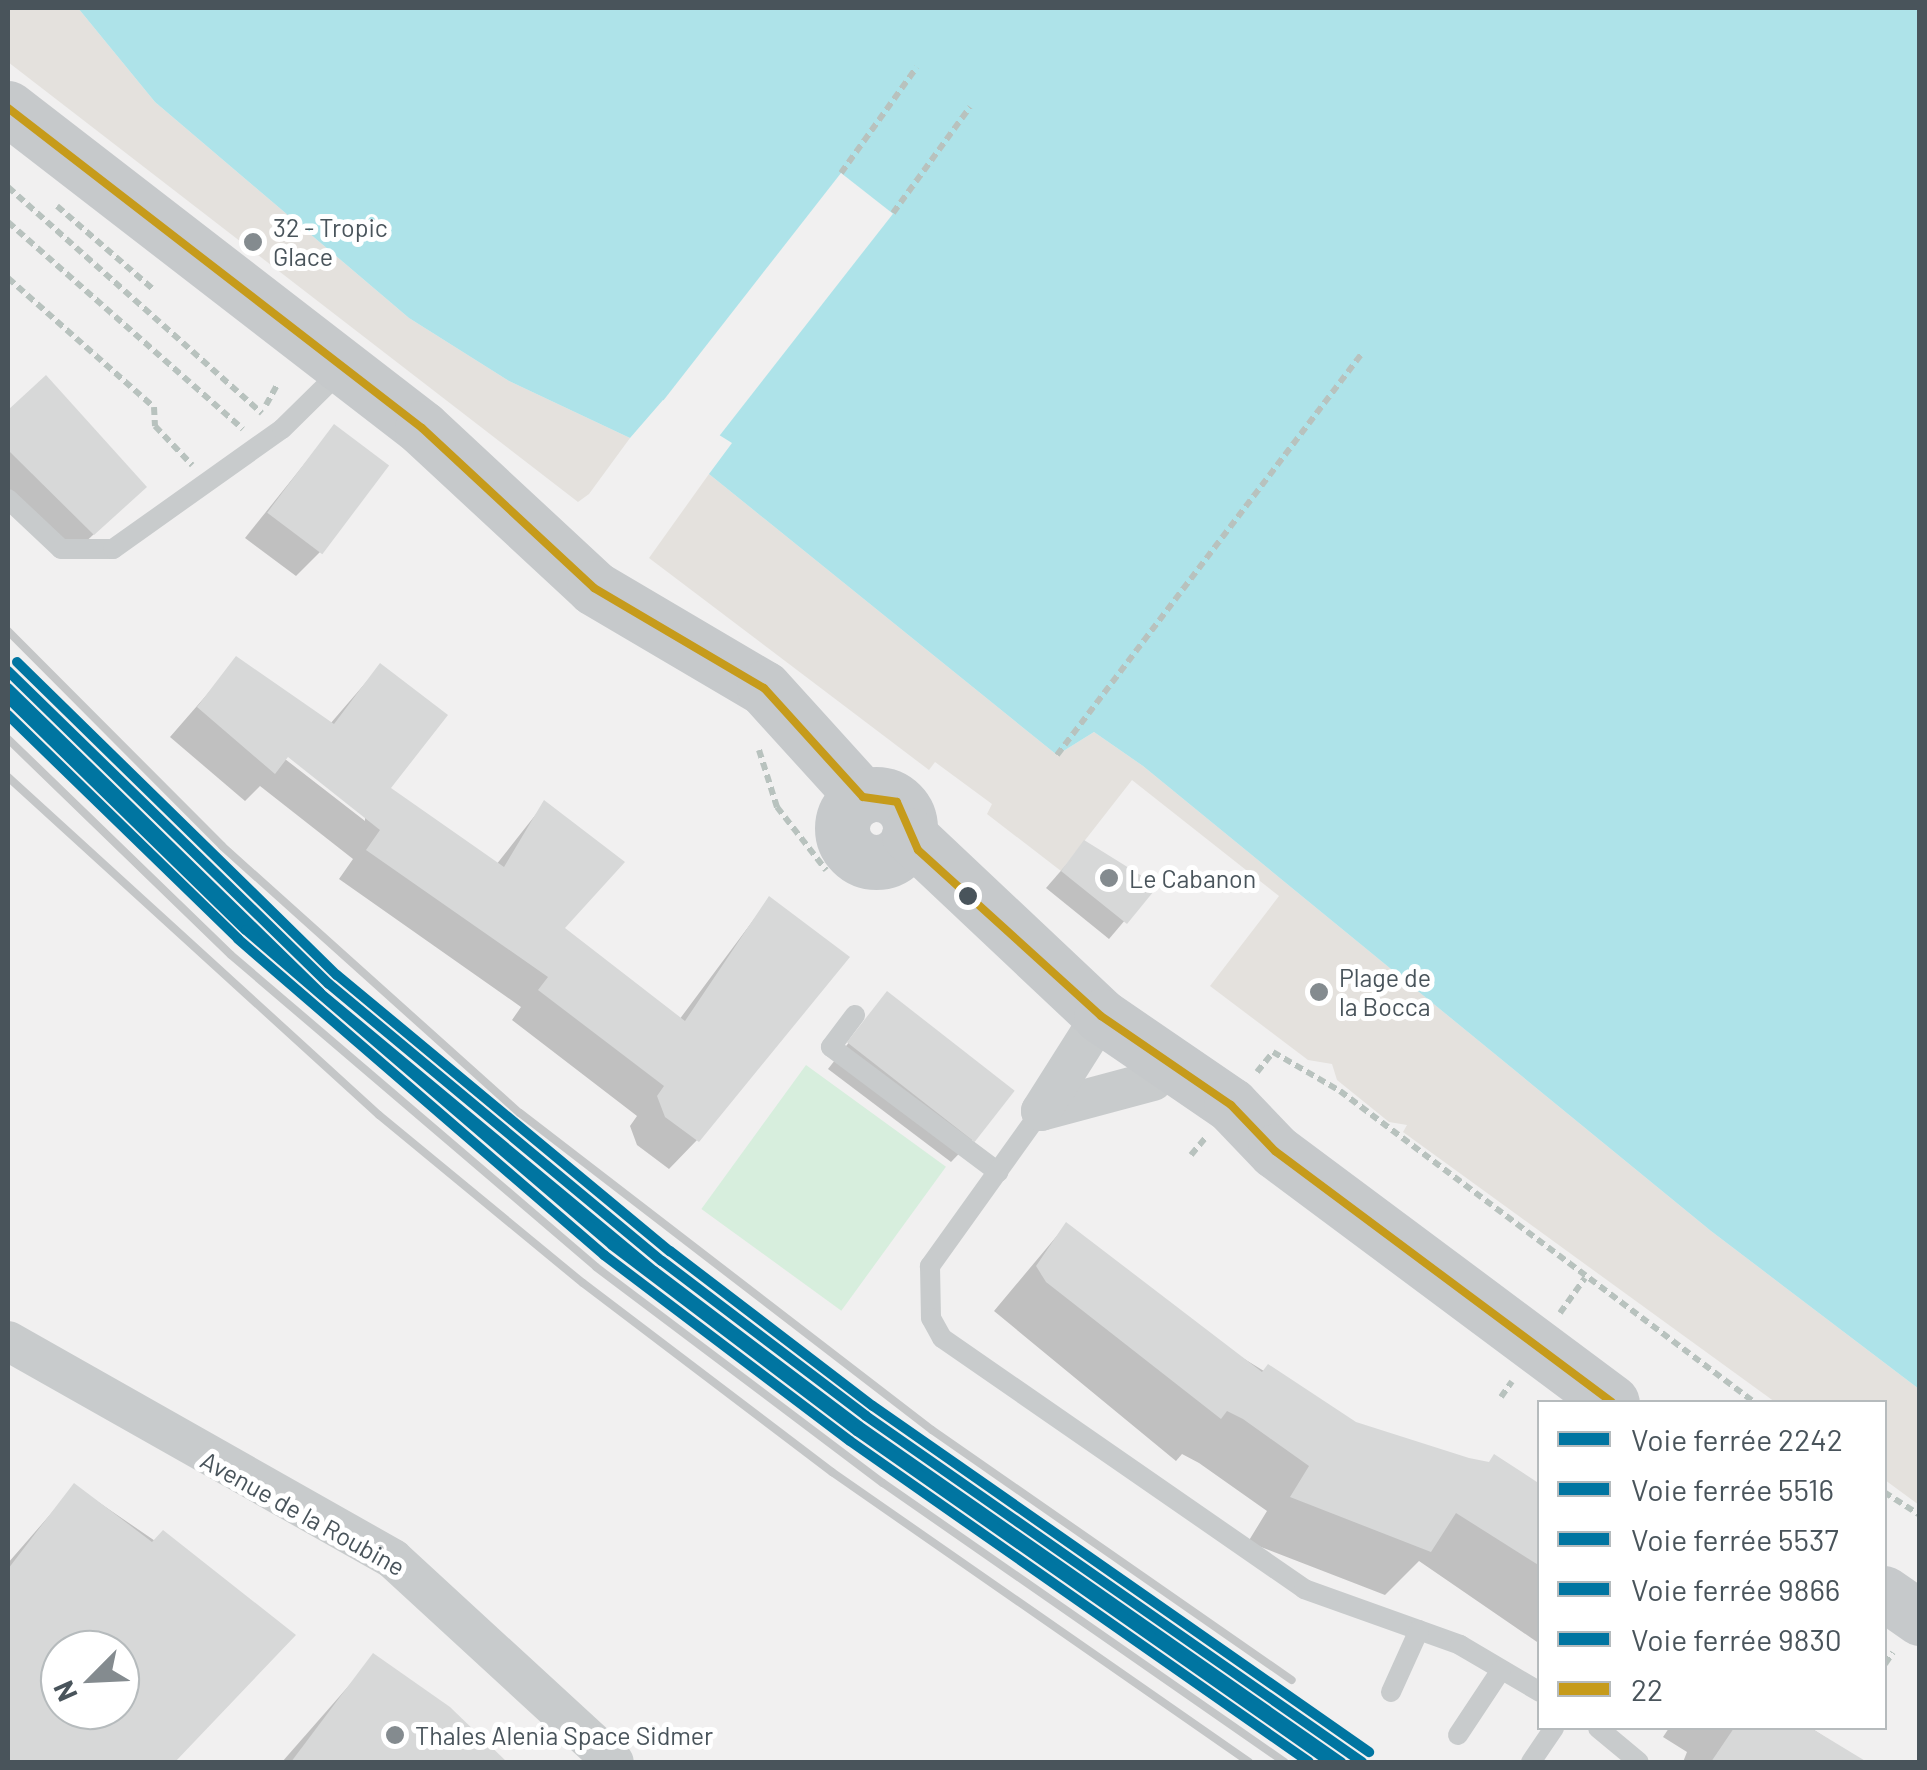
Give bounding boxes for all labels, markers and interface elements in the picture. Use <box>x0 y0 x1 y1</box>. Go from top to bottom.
place label: 32 - Tropic Glace <box>273 213 388 272</box>
marker: 32 - Tropic Glace <box>242 231 264 253</box>
place label: Le Cabanon <box>1129 863 1256 893</box>
marker: Le Cabanon <box>1098 867 1120 889</box>
unlabelled marker <box>958 886 978 906</box>
place label: Plage de la Bocca <box>1339 963 1431 1022</box>
marker: Plage de la Bocca <box>1308 981 1330 1003</box>
legend <box>1537 1400 1887 1730</box>
text: Voie ferrée 2242 <box>1631 1421 1843 1457</box>
street label: Avenue de la Roubine <box>196 1444 410 1582</box>
text: Voie ferrée 5516 <box>1631 1471 1834 1507</box>
text: Voie ferrée 5537 <box>1631 1521 1839 1557</box>
text: Voie ferrée 9866 <box>1631 1571 1840 1607</box>
text: Voie ferrée 9830 <box>1631 1621 1842 1657</box>
north arrow <box>40 1630 140 1730</box>
text: 22 <box>1631 1671 1663 1707</box>
text: N <box>45 1676 84 1707</box>
place label: Thales Alenia Space Sidmer <box>415 1720 713 1750</box>
marker: Thales Alenia Space Sidmer <box>384 1724 406 1746</box>

